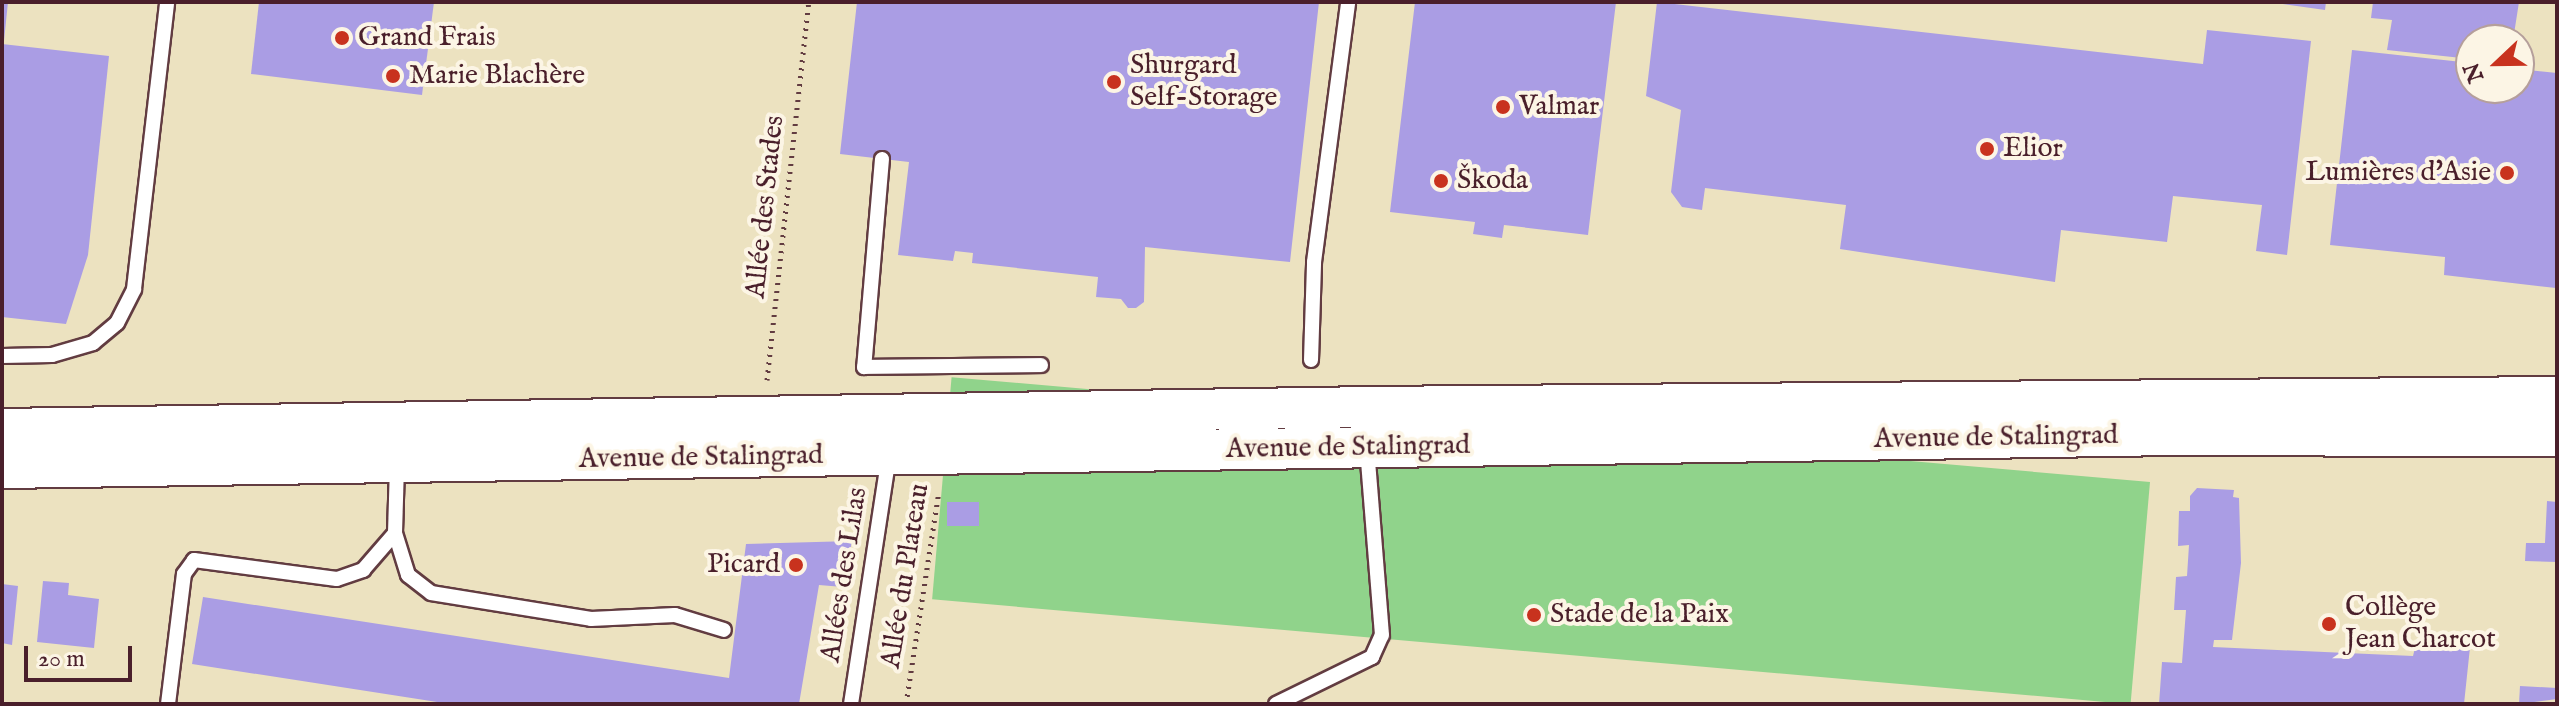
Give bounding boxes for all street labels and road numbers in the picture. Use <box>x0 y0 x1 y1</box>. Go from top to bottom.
street label: Allée des Stades <box>740 114 792 300</box>
street label: Avenue de Stalingrad <box>1874 419 2118 457</box>
street label: Avenue de Stalingrad <box>1226 429 1470 467</box>
street label: Avenue de Stalingrad <box>579 439 823 477</box>
street label: Allée du Plateau <box>875 481 937 671</box>
street label: Allées des Lilas <box>815 485 875 665</box>

